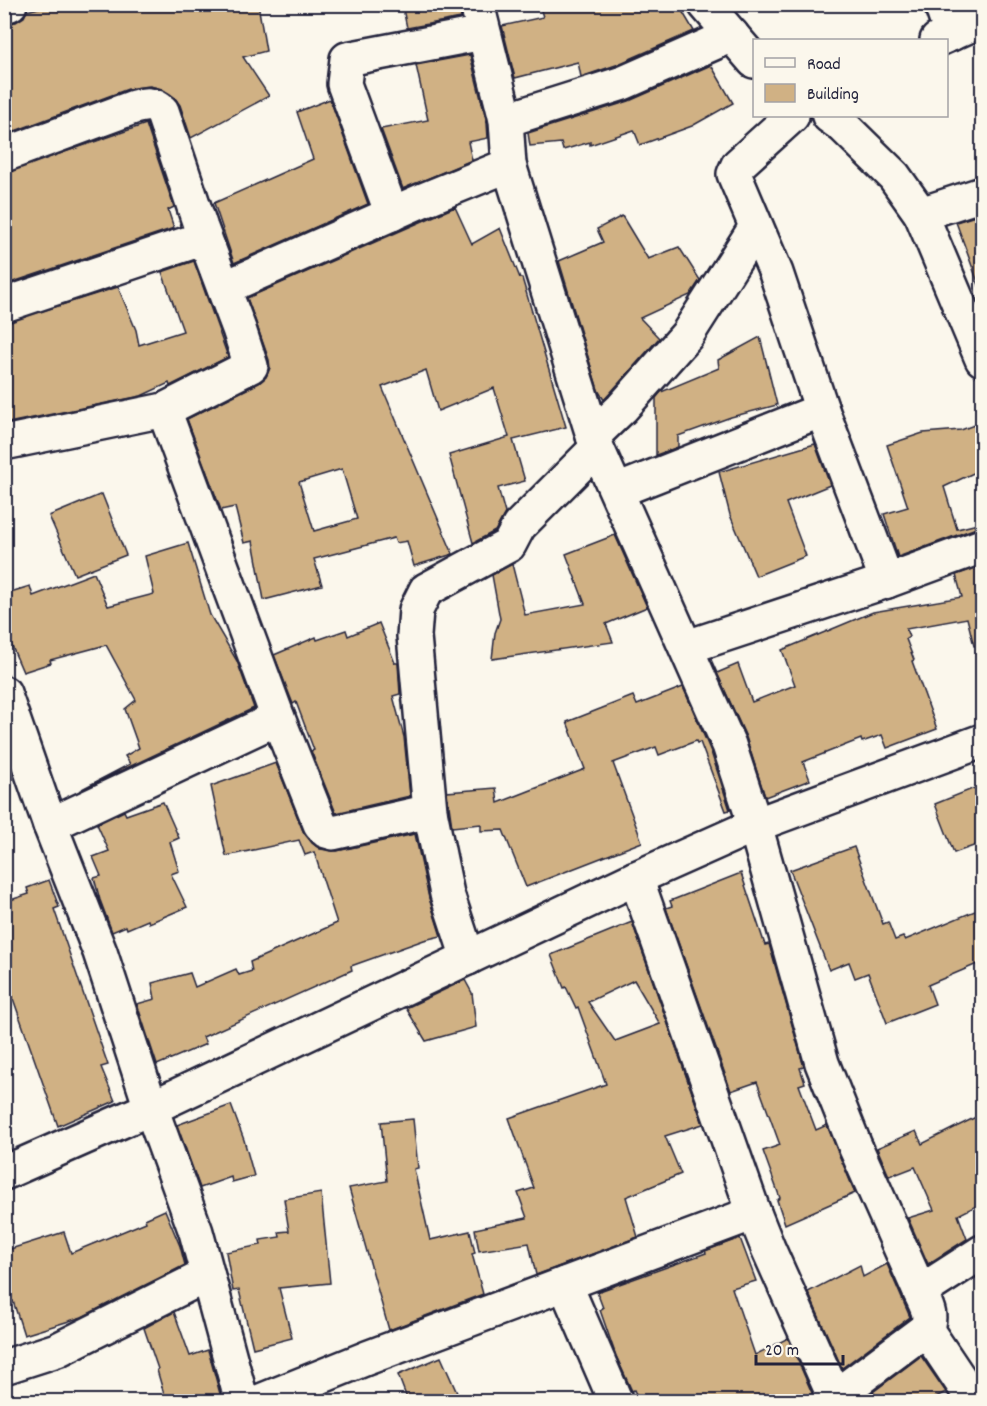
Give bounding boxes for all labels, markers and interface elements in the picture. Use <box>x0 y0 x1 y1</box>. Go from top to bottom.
legend <box>753 39 948 117</box>
text: Road <box>807 53 841 78</box>
text: Building <box>807 83 859 108</box>
scale bar <box>756 1328 843 1366</box>
text: 20 m <box>765 1339 799 1364</box>

